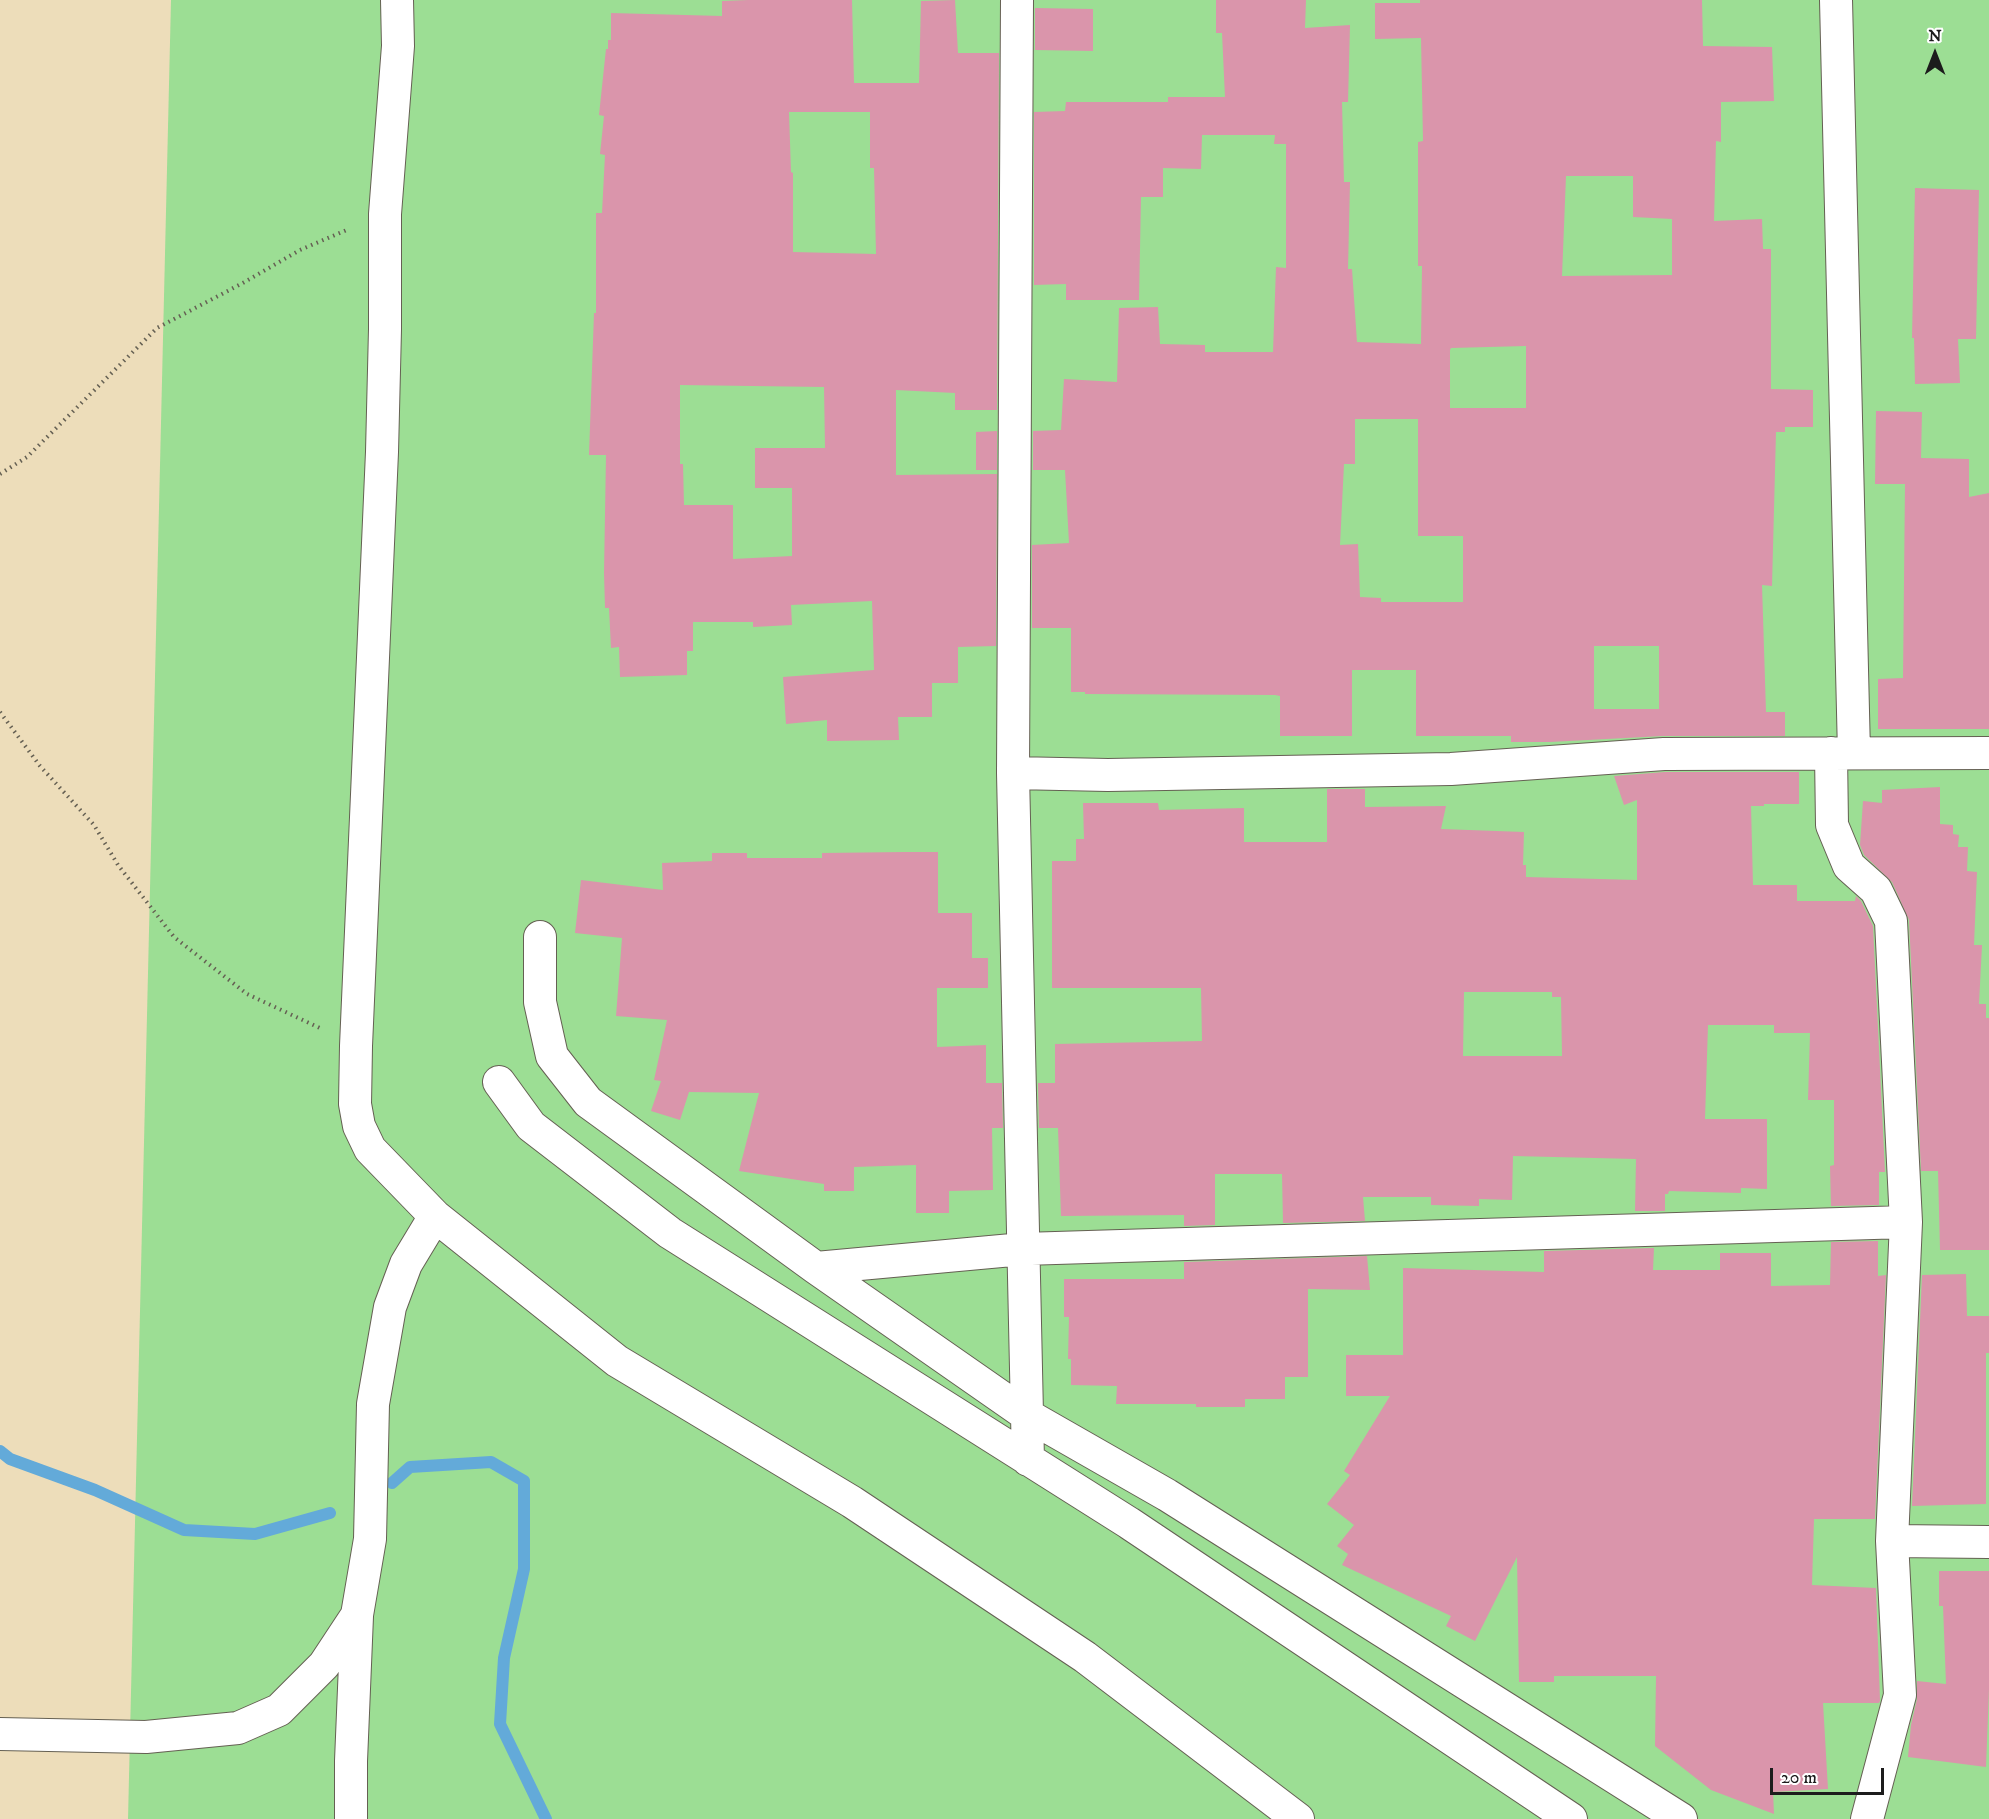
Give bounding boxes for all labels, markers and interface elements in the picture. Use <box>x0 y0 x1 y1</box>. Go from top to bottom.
north arrow <box>1905 24 1965 84</box>
text: N <box>1928 26 1942 46</box>
scale bar <box>1773 1756 1887 1794</box>
text: 20 m <box>1781 1767 1817 1789</box>

